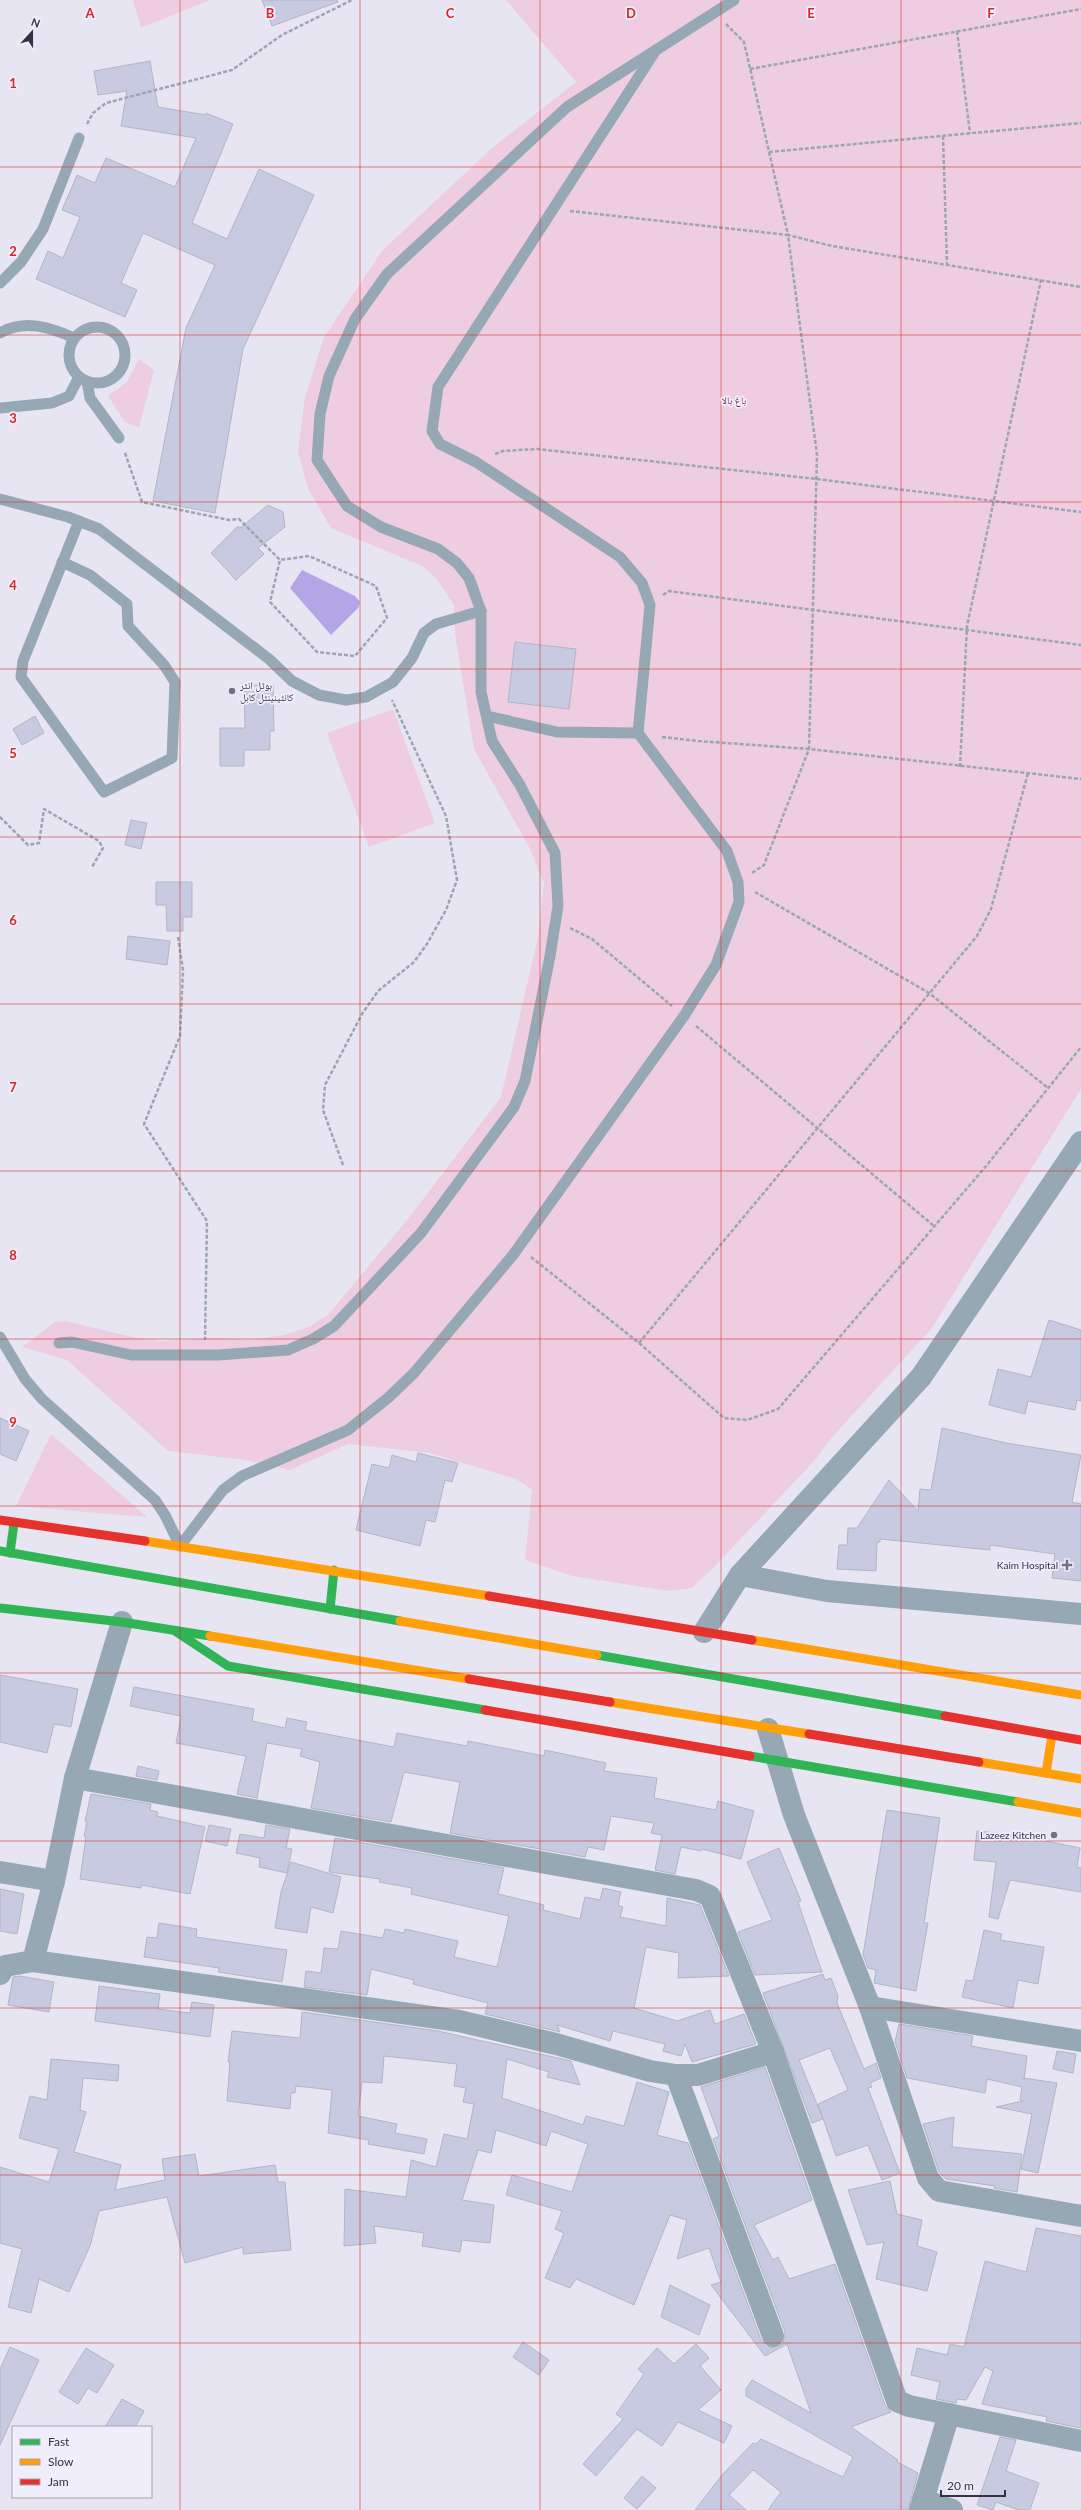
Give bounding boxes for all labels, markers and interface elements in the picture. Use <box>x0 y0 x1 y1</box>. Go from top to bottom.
text: A <box>84 5 95 21</box>
text: B <box>266 5 275 21</box>
text: C <box>446 5 455 21</box>
text: D <box>626 5 636 21</box>
text: E <box>807 5 815 21</box>
text: F <box>987 5 995 21</box>
north arrow <box>12 12 52 52</box>
text: N <box>29 15 42 30</box>
text: 1 <box>9 75 17 91</box>
text: 2 <box>9 243 17 259</box>
park label: باغ بالا <box>722 394 746 407</box>
text: 3 <box>9 410 17 426</box>
text: 4 <box>9 577 17 593</box>
place label: ہوٹل انٹر کانٹینینٹل کابل <box>239 679 293 704</box>
marker: ہوٹل انٹر کانٹینینٹل کابل <box>227 686 237 696</box>
text: 5 <box>9 745 17 761</box>
text: 6 <box>9 912 17 928</box>
text: 7 <box>9 1079 17 1095</box>
text: 8 <box>9 1247 17 1263</box>
text: 9 <box>9 1414 17 1430</box>
place label: Kaim Hospital <box>997 1559 1058 1571</box>
marker: Kaim Hospital <box>1061 1559 1073 1571</box>
place label: Lazeez Kitchen <box>980 1829 1046 1841</box>
marker: Lazeez Kitchen <box>1049 1830 1059 1840</box>
legend <box>12 2426 152 2498</box>
text: Fast <box>48 2434 70 2449</box>
text: Slow <box>48 2454 74 2469</box>
scale bar <box>941 2472 1005 2498</box>
text: Jam <box>48 2474 69 2489</box>
text: 20 m <box>947 2478 974 2493</box>

